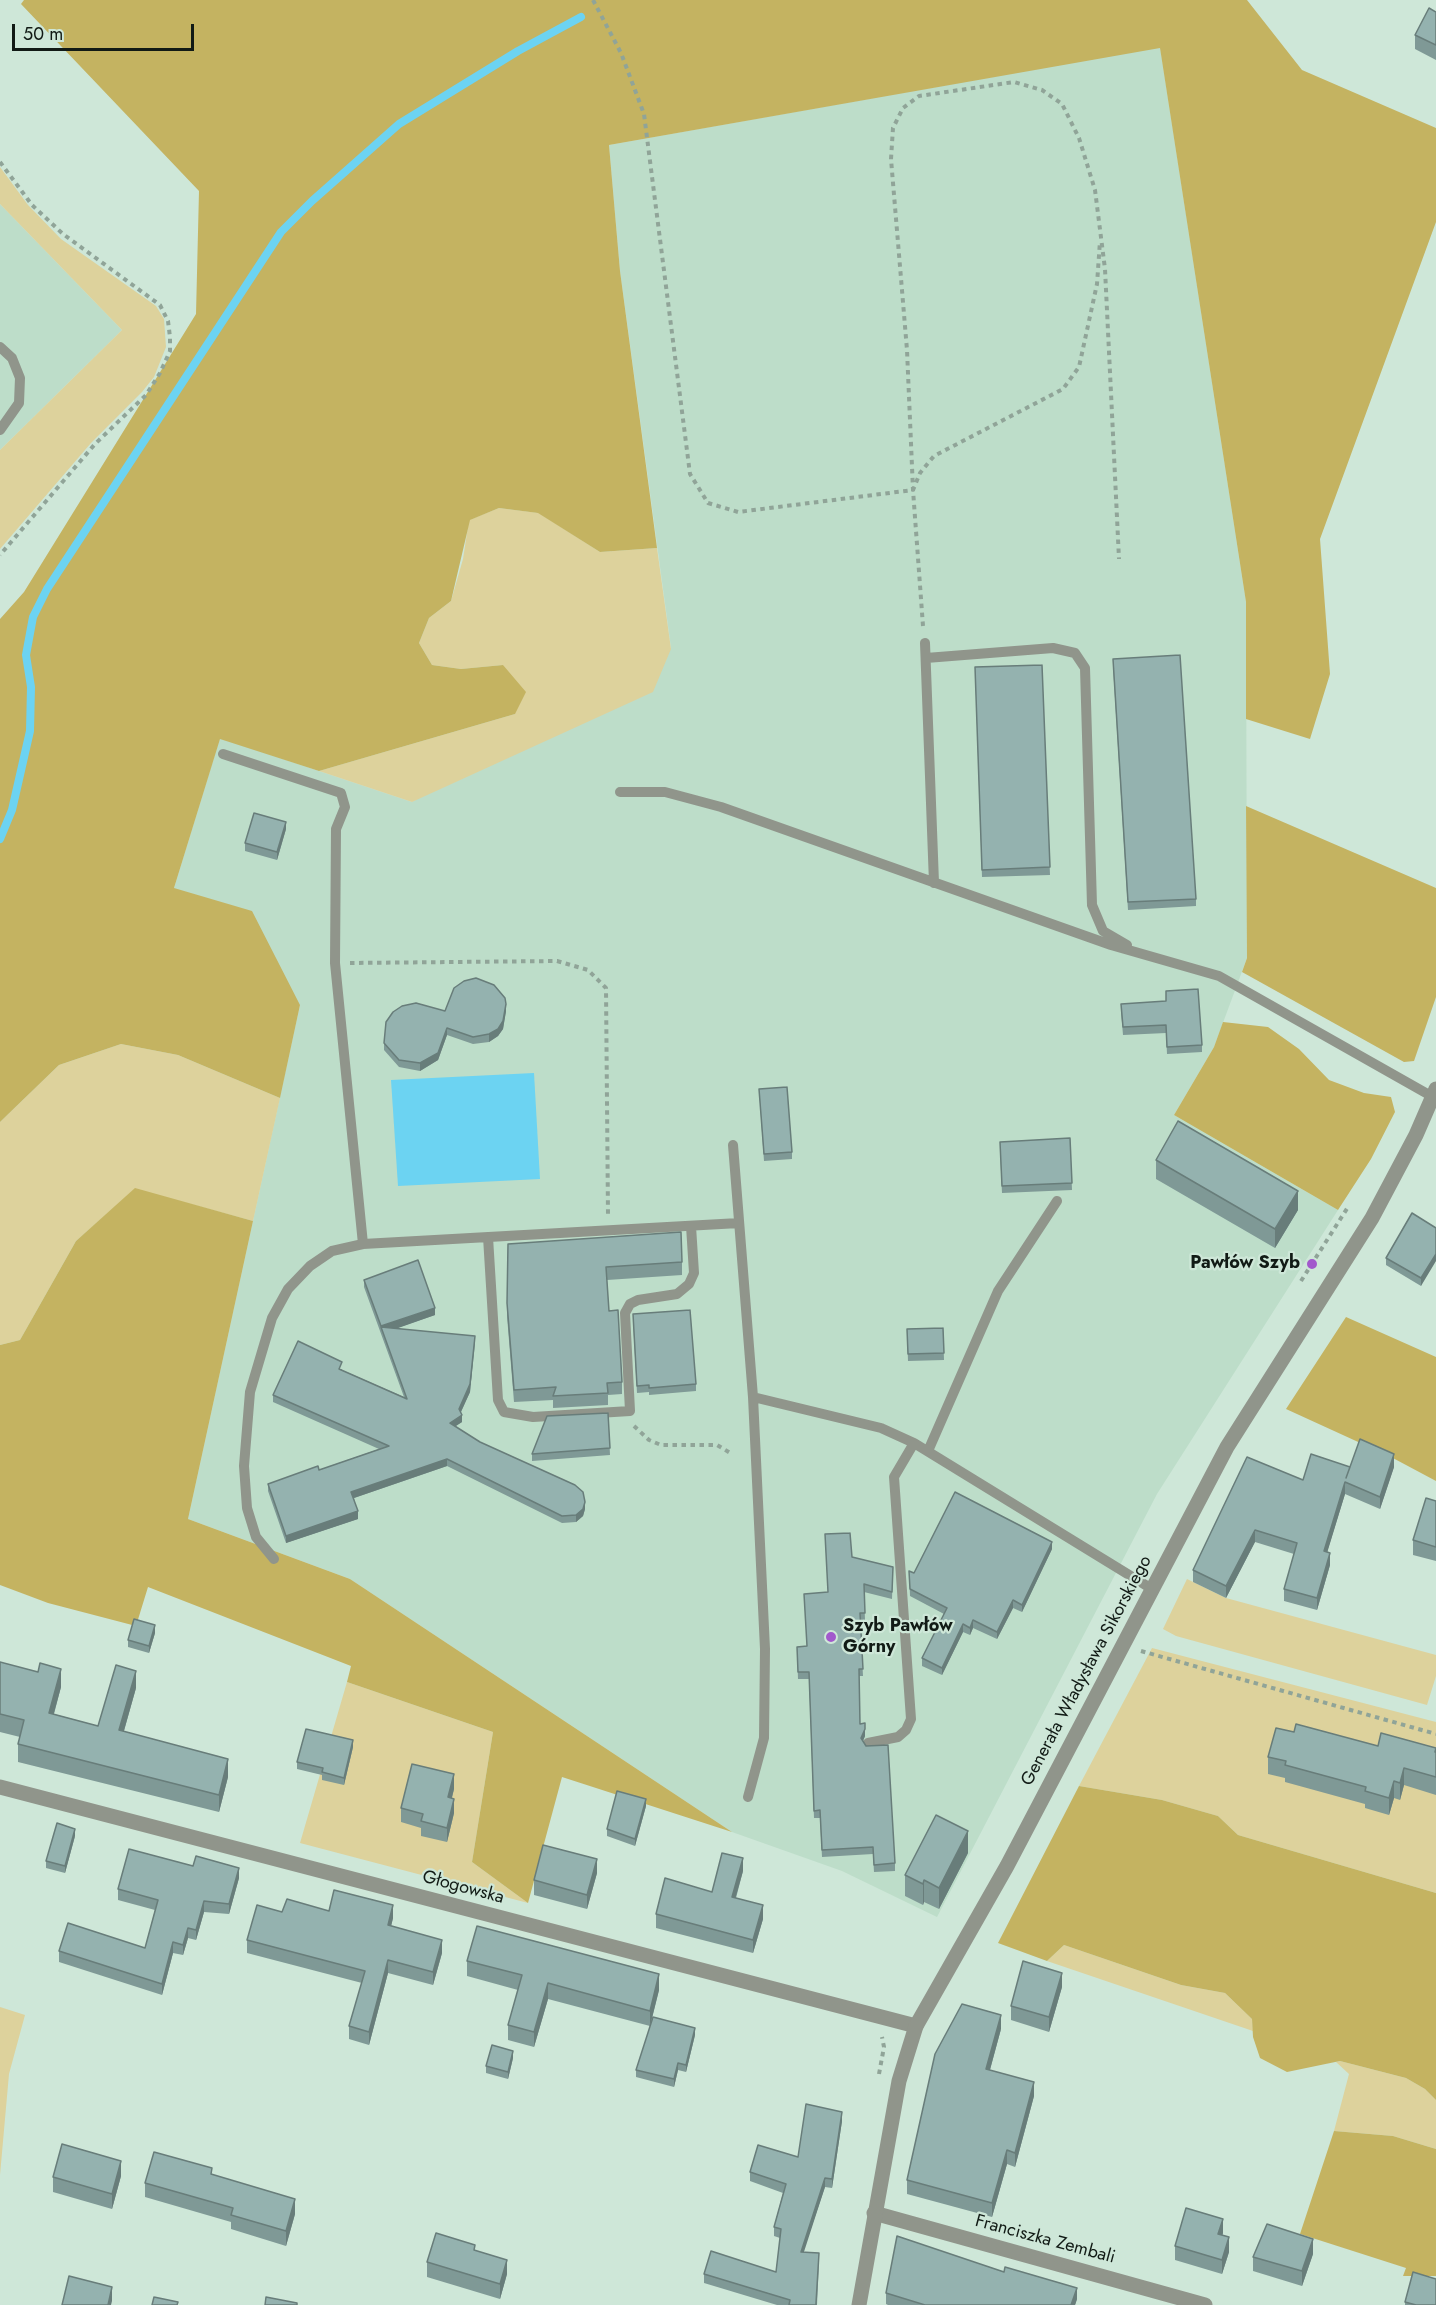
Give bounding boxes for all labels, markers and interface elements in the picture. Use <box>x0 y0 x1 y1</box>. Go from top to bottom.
scale bar <box>15 12 196 50</box>
text: 50 m <box>23 21 63 47</box>
place label: Pawłów Szyb <box>1190 1253 1300 1275</box>
marker: Pawłów Szyb <box>1305 1257 1319 1271</box>
street label: Generała Władysława Sikorskiego <box>1017 1552 1157 1790</box>
place label: Szyb Pawłów Górny <box>843 1616 953 1658</box>
marker: Szyb Pawłów Górny <box>824 1630 838 1644</box>
street label: Głogowska <box>420 1867 506 1909</box>
street label: Franciszka Zembali <box>973 2211 1117 2269</box>

